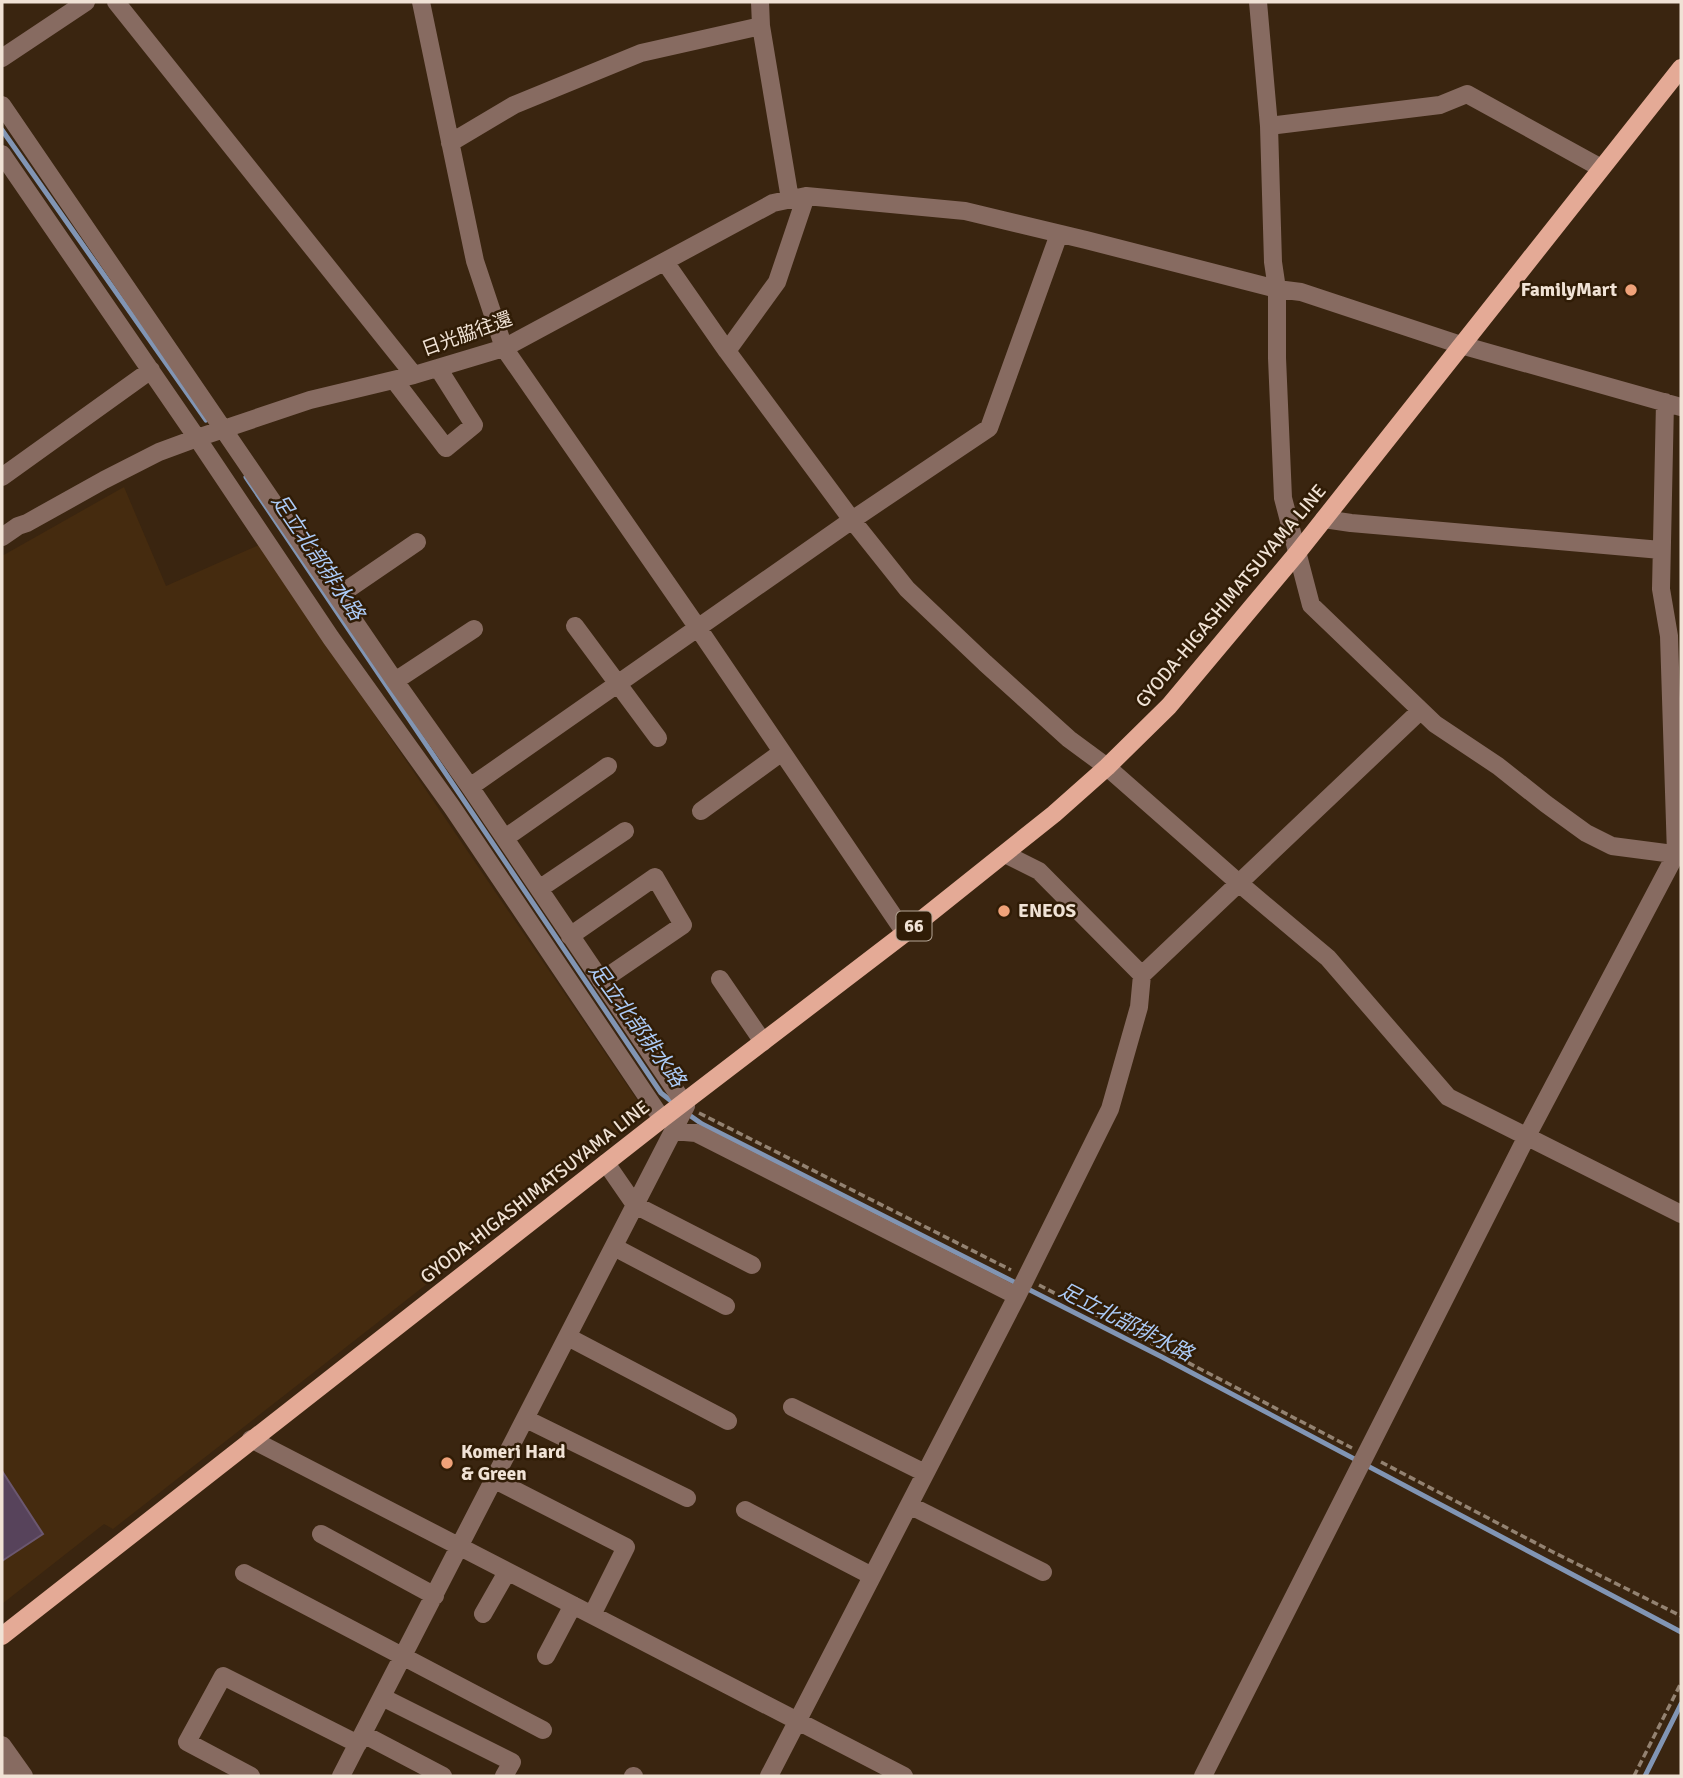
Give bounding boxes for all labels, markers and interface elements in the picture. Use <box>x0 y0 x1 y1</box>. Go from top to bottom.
place label: FamilyMart <box>1521 278 1617 302</box>
marker: FamilyMart <box>1623 282 1639 298</box>
street label: 日光脇往還 <box>418 306 516 362</box>
street label: GYODA-HIGASHIMATSUYAMA LINE <box>1131 479 1331 713</box>
water label: 足立北部排水路 <box>266 489 371 627</box>
place label: ENEOS <box>1018 899 1076 923</box>
marker: ENEOS <box>996 903 1012 919</box>
road number: 66 <box>897 911 932 940</box>
water label: 足立北部排水路 <box>583 958 692 1094</box>
street label: GYODA-HIGASHIMATSUYAMA LINE <box>416 1095 654 1289</box>
water label: 足立北部排水路 <box>1055 1277 1199 1368</box>
place label: Komeri Hard & Green <box>461 1440 565 1486</box>
marker: Komeri Hard & Green <box>439 1455 455 1471</box>

